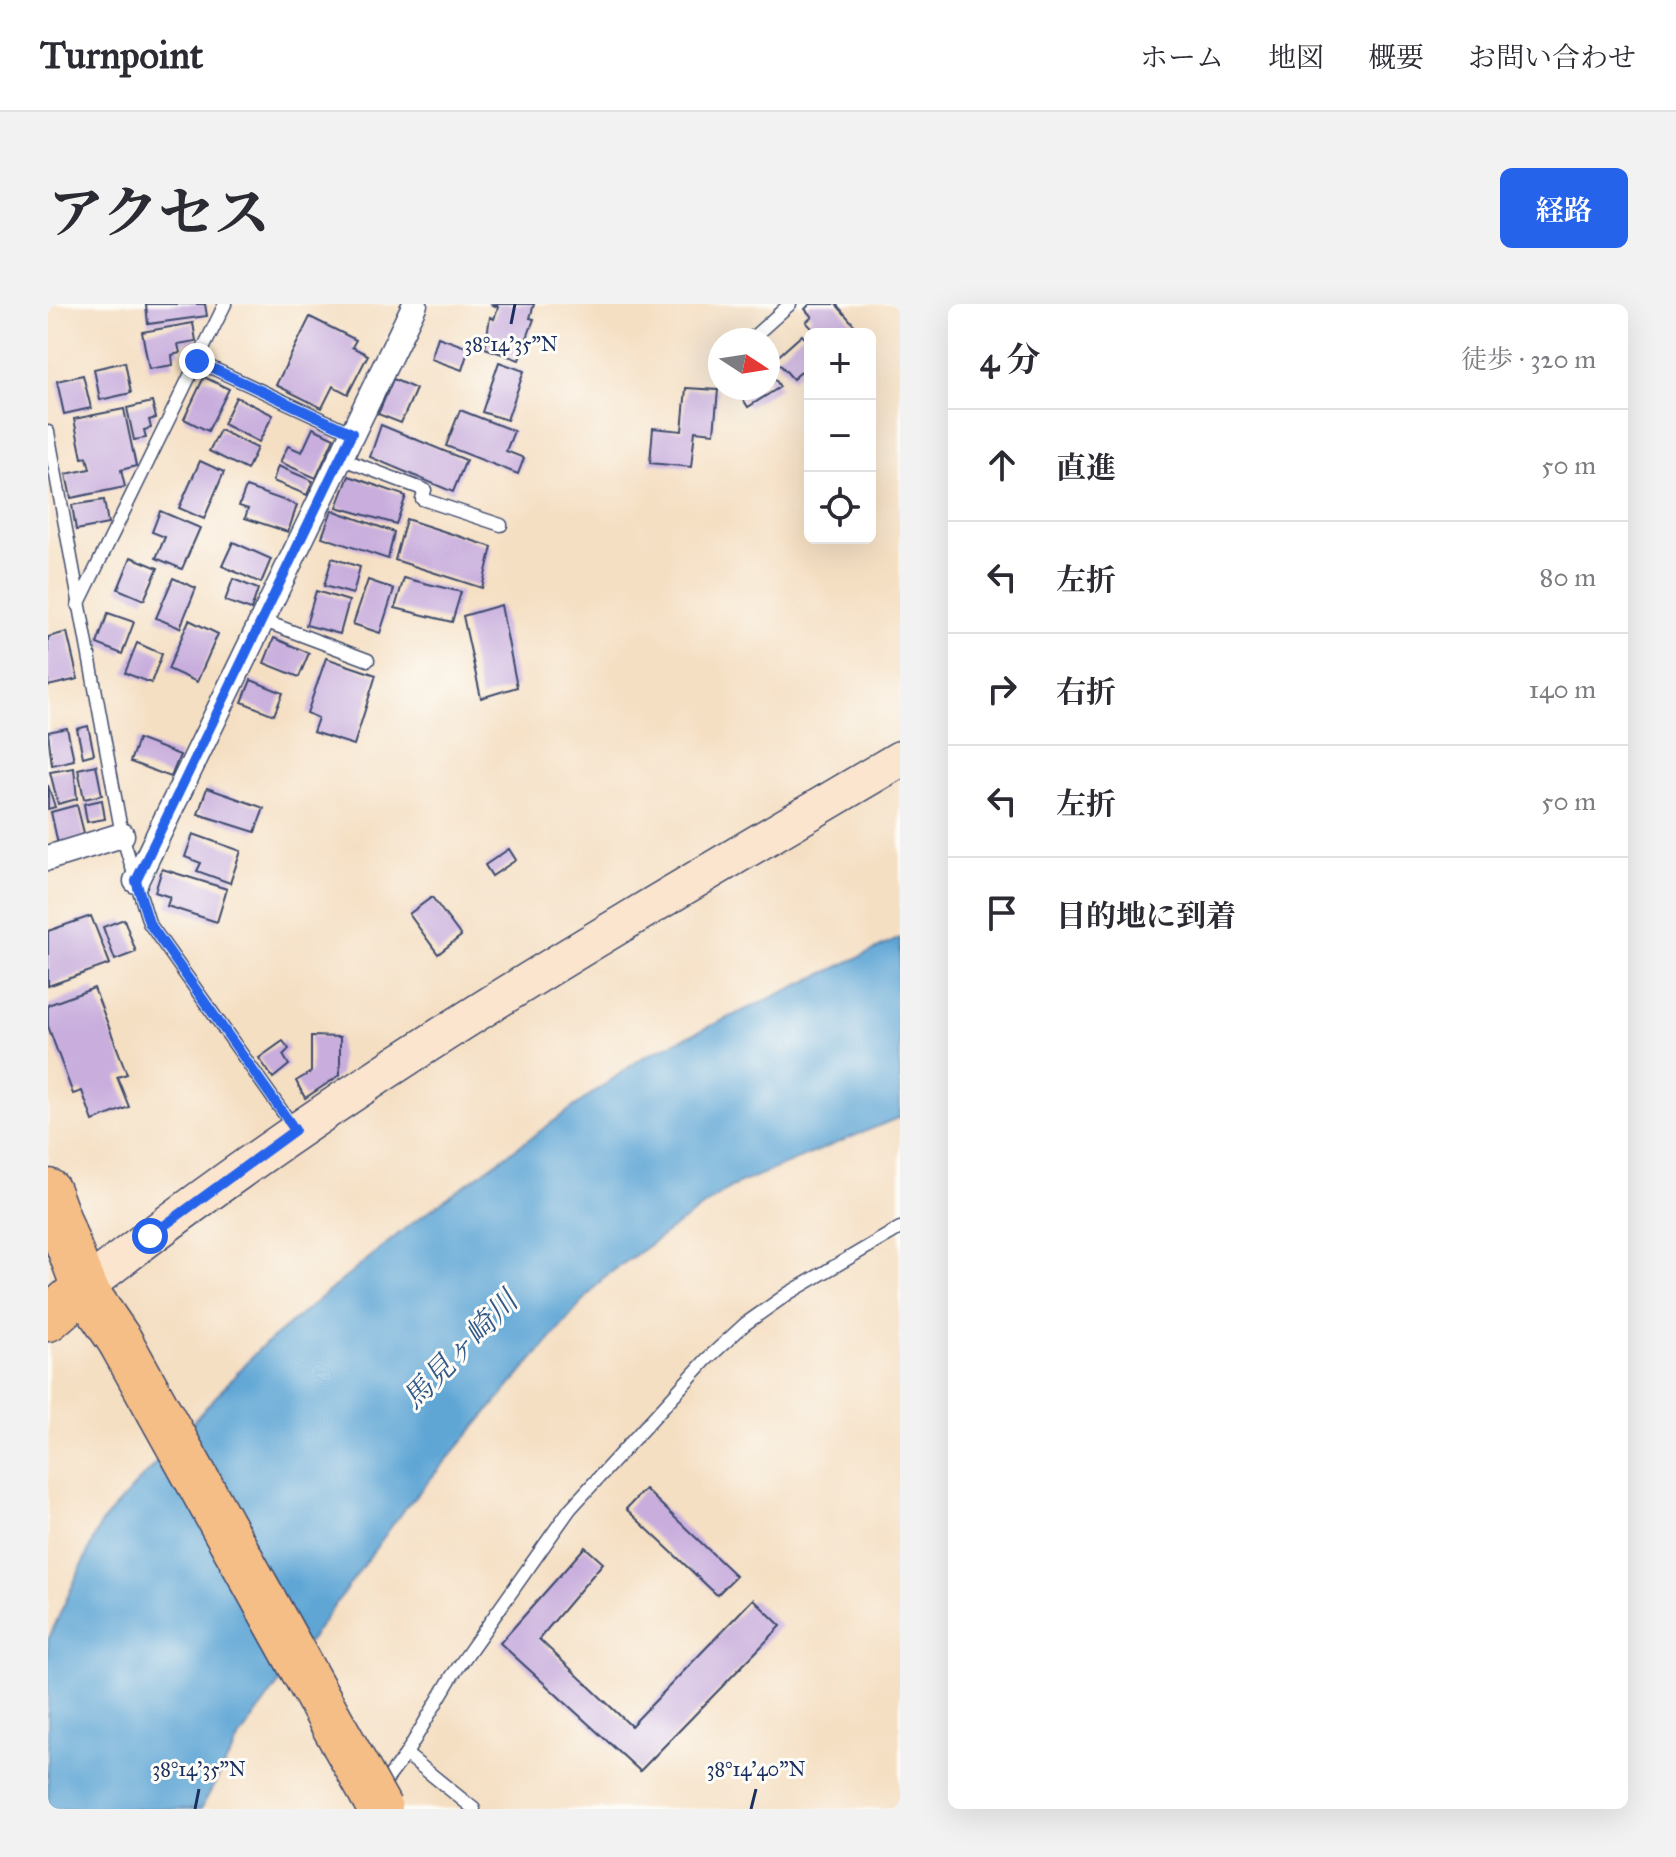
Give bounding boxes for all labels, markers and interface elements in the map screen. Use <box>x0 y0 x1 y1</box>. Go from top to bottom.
text: Turnpoint <box>40 32 203 78</box>
text: ホーム <box>1140 40 1224 75</box>
text: 地図 <box>1268 40 1324 75</box>
text: 概要 <box>1368 40 1424 75</box>
text: お問い合わせ <box>1468 40 1636 75</box>
button: 経路 <box>1500 168 1628 248</box>
text: アクセス <box>48 179 270 247</box>
north arrow <box>708 328 780 400</box>
map controls <box>804 328 876 544</box>
button: + <box>804 328 876 400</box>
text: 38°14'35"N <box>464 332 558 356</box>
text: 4 分 <box>980 339 1040 380</box>
route end <box>179 343 215 379</box>
text: 徒歩 · 320 m <box>1461 343 1596 375</box>
button: − <box>804 400 876 472</box>
icon: ahead <box>980 443 1024 487</box>
text: 50 m <box>1541 449 1596 481</box>
text: 直進 <box>1056 450 1116 486</box>
button: locate <box>804 472 876 544</box>
icon: left <box>980 555 1024 599</box>
text: 80 m <box>1540 561 1596 593</box>
text: 左折 <box>1056 562 1116 598</box>
icon: right <box>980 667 1024 711</box>
text: 140 m <box>1529 673 1596 705</box>
text: 右折 <box>1056 674 1116 710</box>
icon: left <box>980 779 1024 823</box>
text: 50 m <box>1541 785 1596 817</box>
text: 左折 <box>1056 786 1116 822</box>
icon: arrive <box>980 891 1024 935</box>
text: 目的地に到着 <box>1056 898 1236 934</box>
route start <box>132 1218 168 1254</box>
water label: 馬見ヶ崎川 <box>395 1281 527 1416</box>
text: 38°14'35"N <box>152 1757 246 1781</box>
text: 38°14'40"N <box>707 1757 806 1781</box>

